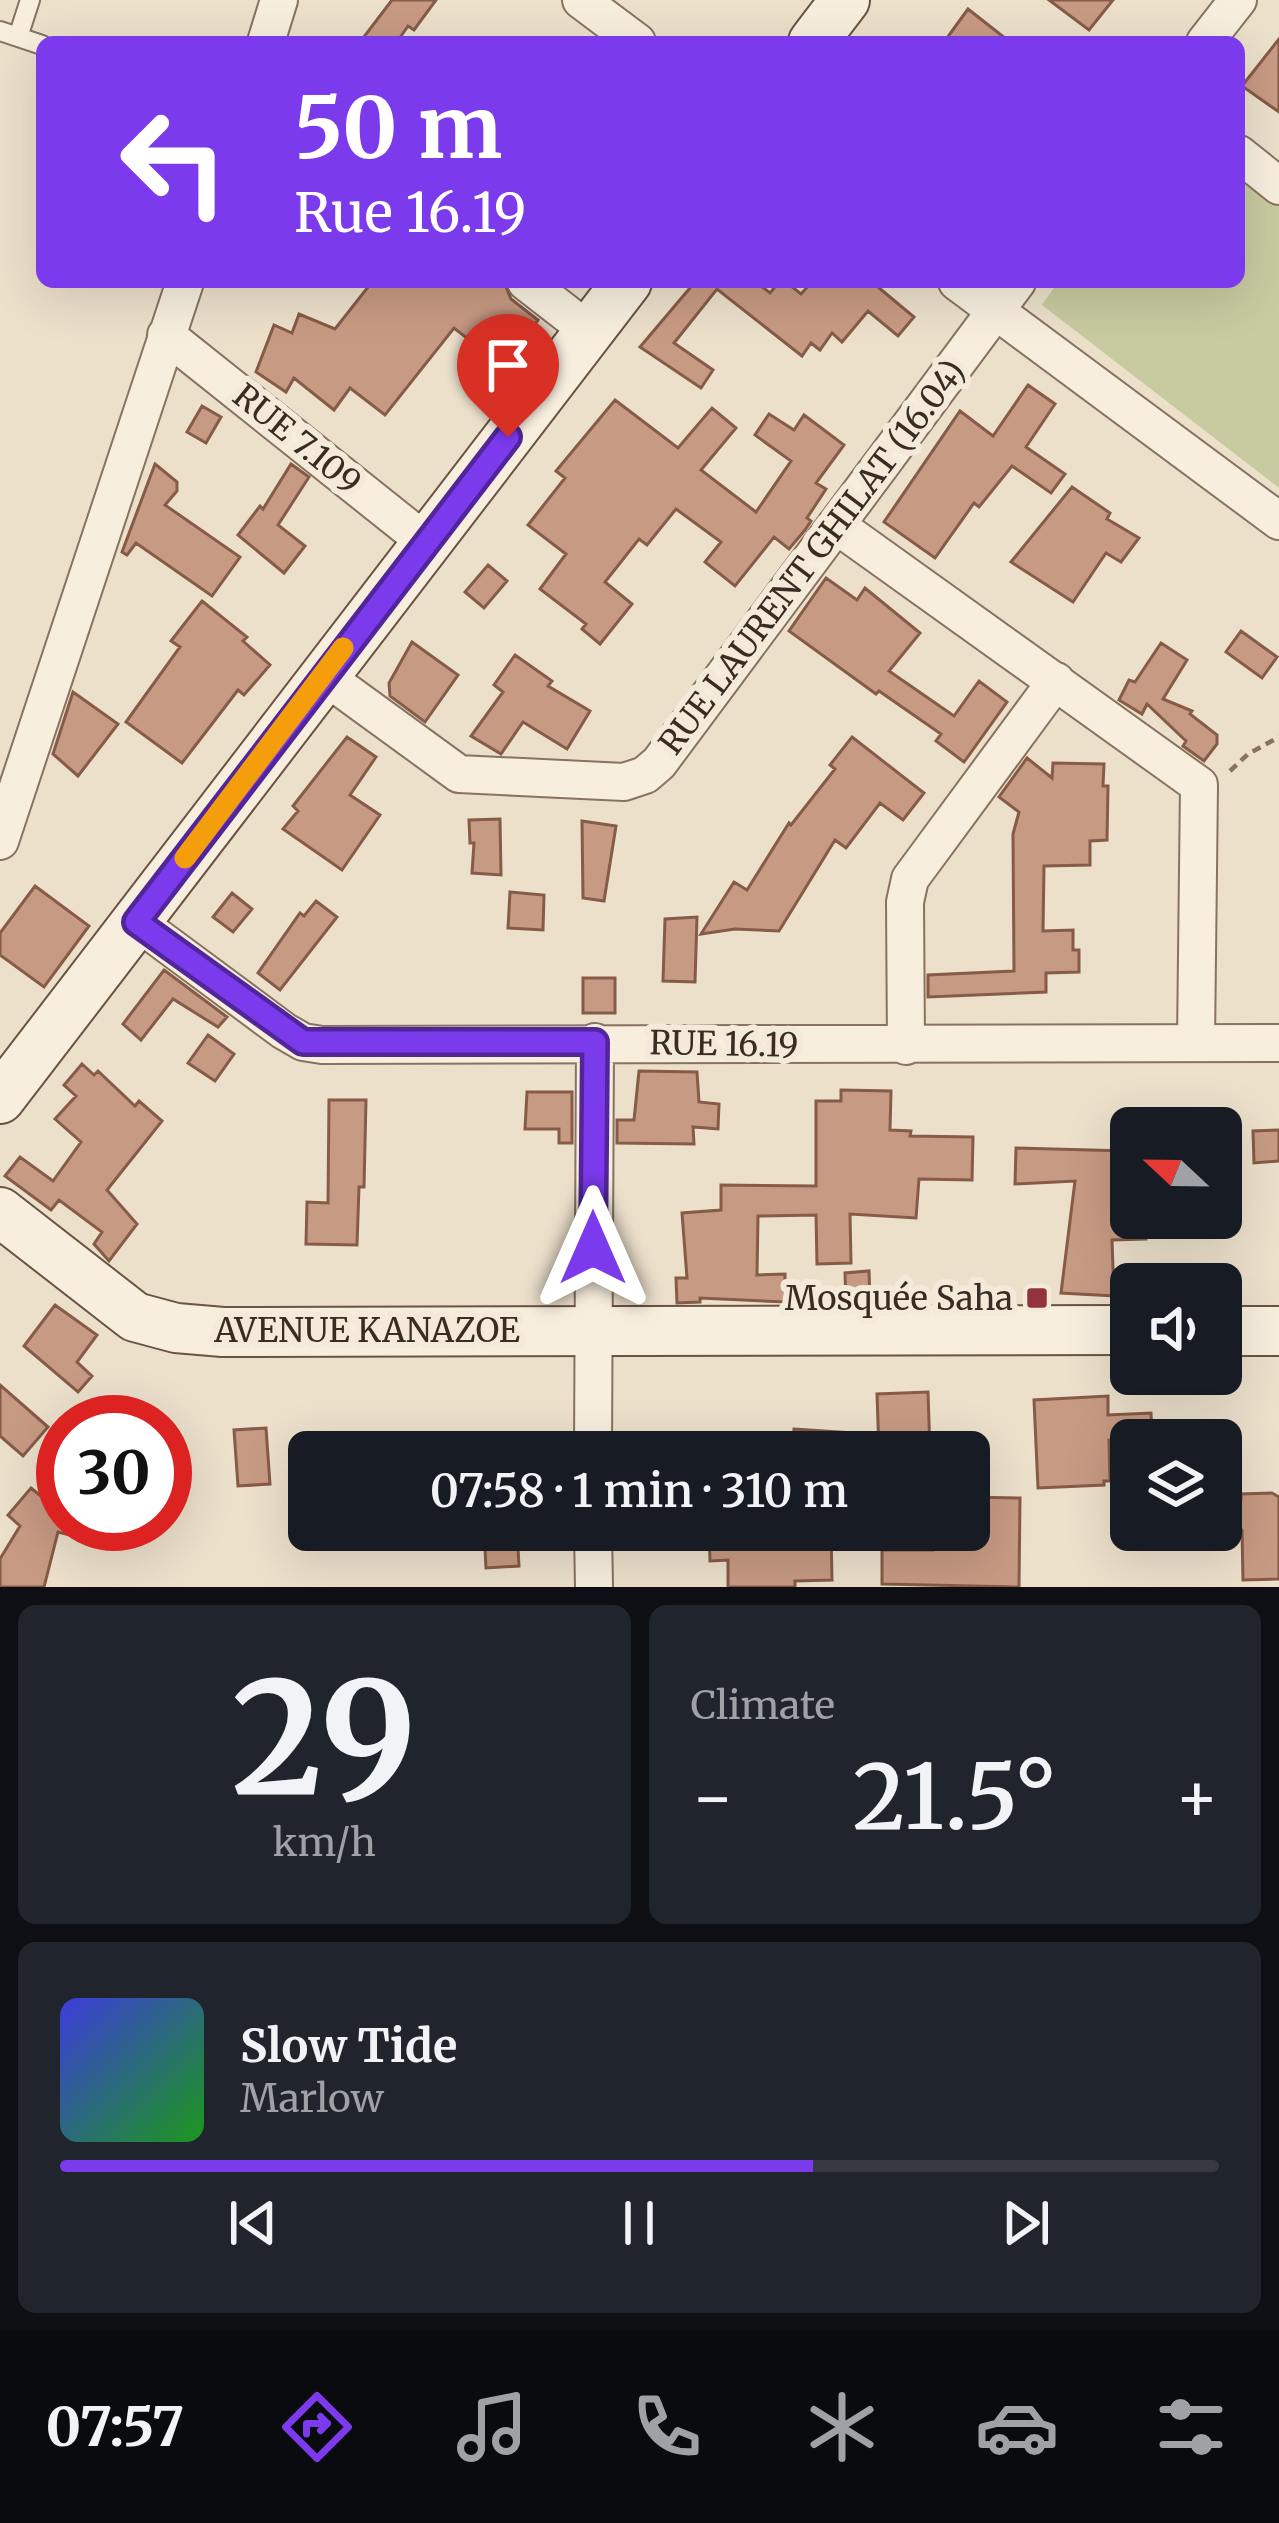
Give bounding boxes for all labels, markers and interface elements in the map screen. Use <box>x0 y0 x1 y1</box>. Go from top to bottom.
text: 50 m <box>294 75 502 181</box>
icon: left <box>96 84 252 240</box>
text: Rue 16.19 <box>294 179 526 247</box>
pin <box>457 314 559 437</box>
icon: arrive <box>475 332 541 398</box>
street label: RUE LAURENT GHILAT (16.04) <box>650 352 974 762</box>
street label: RUE 7.109 <box>225 375 369 503</box>
street label: RUE 16.19 <box>649 1022 799 1066</box>
north arrow <box>1110 1107 1242 1239</box>
map controls <box>1110 1107 1242 1551</box>
position arrow <box>530 1185 656 1311</box>
button: sound <box>1110 1263 1242 1395</box>
place label: Mosquée Saha <box>785 1278 1013 1319</box>
marker: Mosquée Saha <box>1024 1285 1050 1311</box>
street label: AVENUE KANAZOE <box>213 1310 520 1351</box>
speed limit sign: 30 <box>36 1395 192 1551</box>
button: layers <box>1110 1419 1242 1551</box>
text: 07:58 · 1 min · 310 m <box>430 1463 848 1519</box>
text: 29 <box>232 1641 417 1838</box>
text: Climate <box>691 1681 835 1730</box>
text: 21.5° <box>853 1740 1057 1854</box>
text: − <box>691 1756 735 1839</box>
text: + <box>1175 1756 1219 1839</box>
text: km/h <box>273 1818 376 1867</box>
text: Slow Tide <box>240 2018 457 2074</box>
text: Marlow <box>240 2074 384 2123</box>
icon: previous <box>220 2190 286 2256</box>
icon: pause <box>606 2190 672 2256</box>
icon: next <box>993 2190 1059 2256</box>
icon: directions <box>275 2385 359 2469</box>
icon: music <box>450 2385 534 2469</box>
icon: phone <box>625 2385 709 2469</box>
icon: climate <box>800 2385 884 2469</box>
icon: car <box>975 2385 1059 2469</box>
icon: filters <box>1149 2385 1233 2469</box>
text: 07:57 <box>45 2393 184 2461</box>

